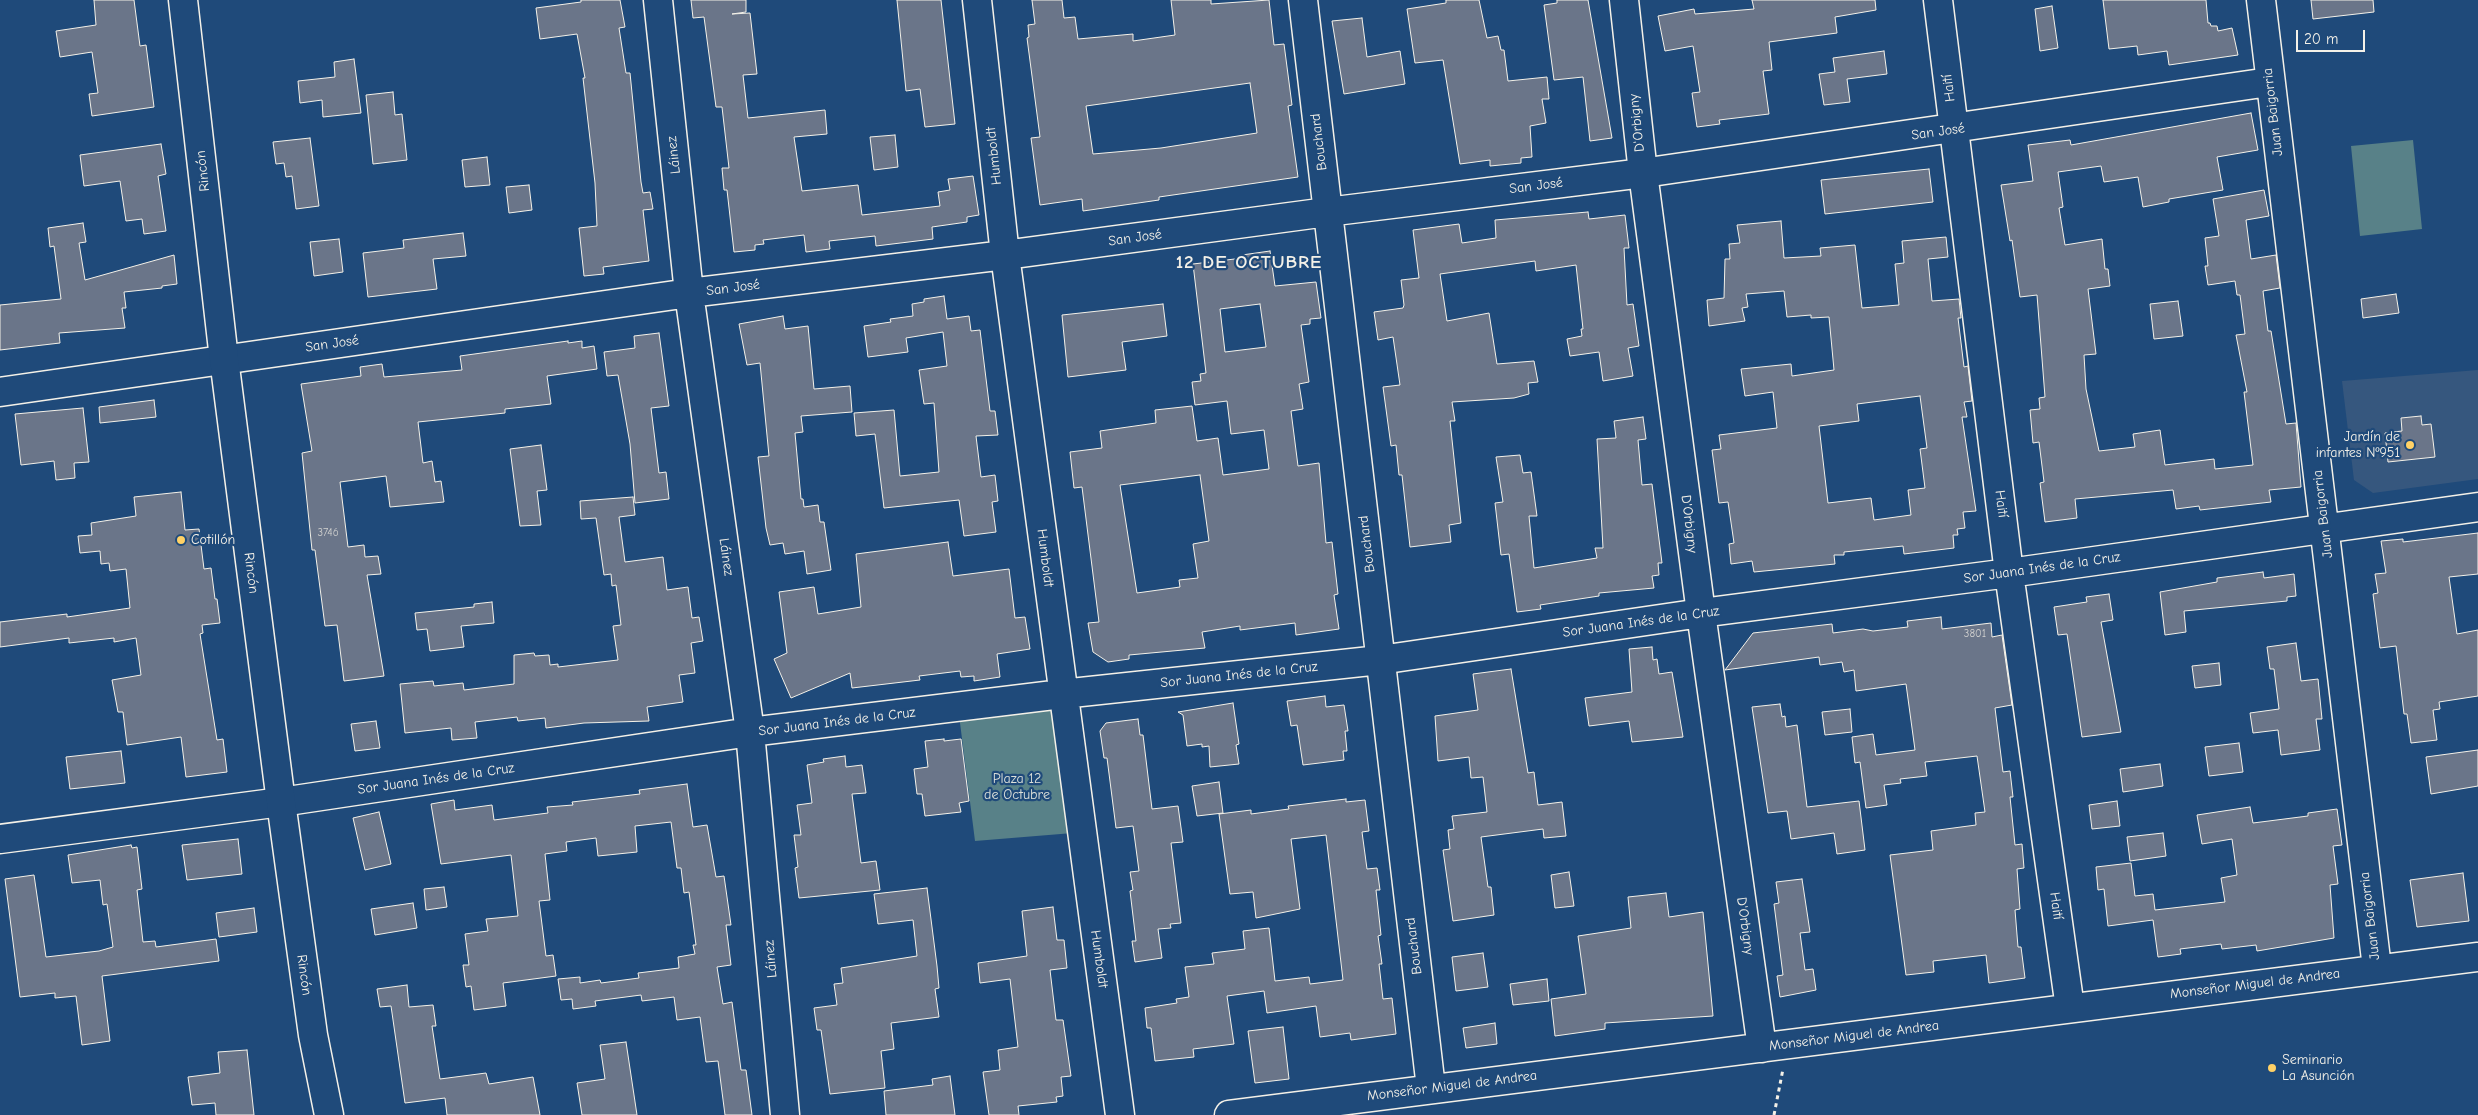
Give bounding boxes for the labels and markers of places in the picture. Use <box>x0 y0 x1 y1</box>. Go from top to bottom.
place label: Jardín de infantes Nº951 <box>2316 429 2400 462</box>
marker: Jardín de infantes Nº951 <box>2404 439 2416 451</box>
place label: Cotillón <box>191 532 235 548</box>
marker: Cotillón <box>175 534 187 546</box>
place label: Seminario La Asunción <box>2282 1052 2355 1084</box>
marker: Seminario La Asunción <box>2266 1062 2278 1074</box>

